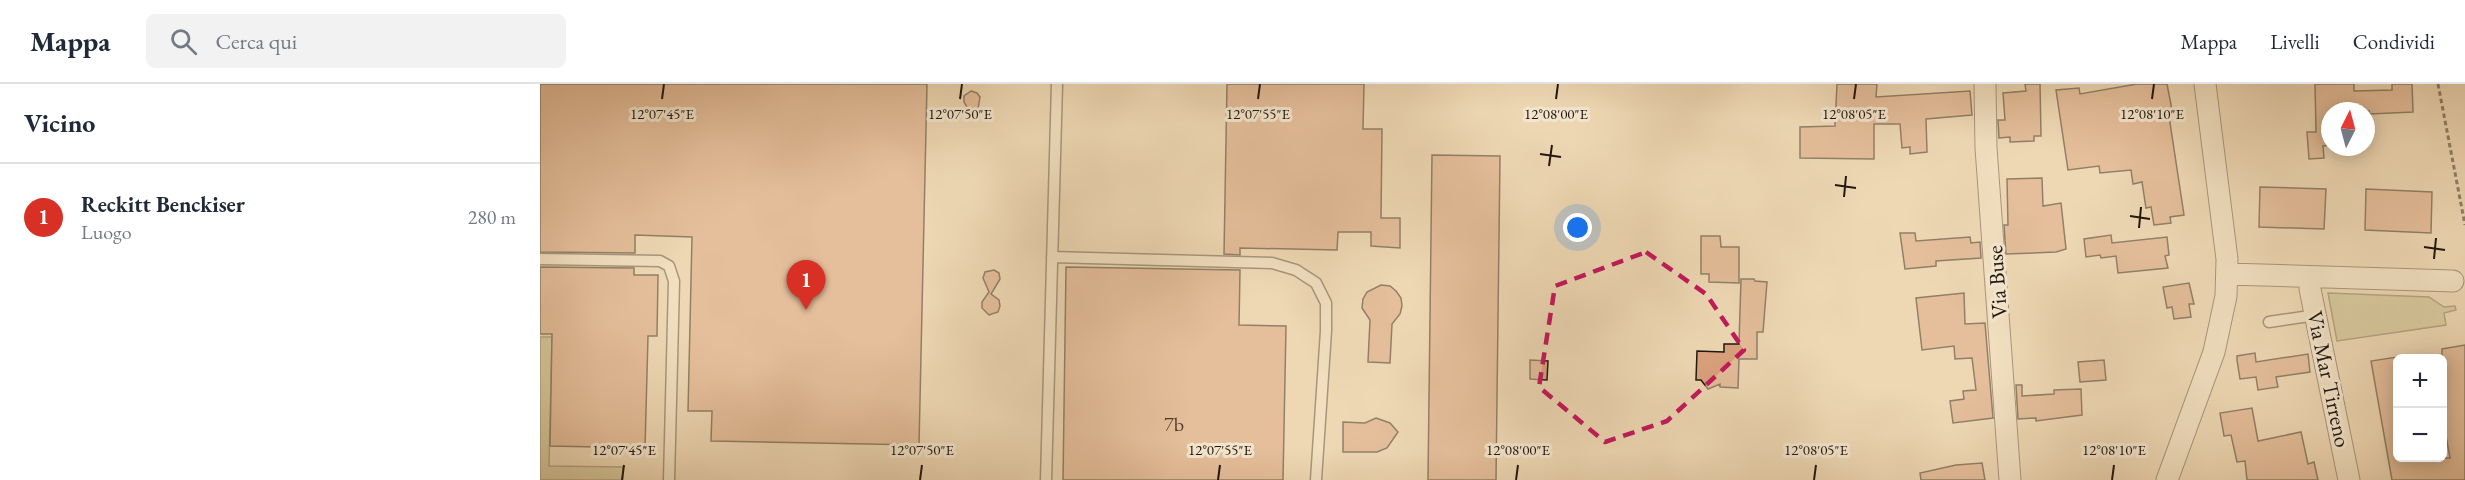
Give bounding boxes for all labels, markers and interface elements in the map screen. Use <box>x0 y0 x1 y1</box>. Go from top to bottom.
search box <box>146 14 566 68</box>
text: Mappa <box>30 23 110 59</box>
icon: search <box>167 25 200 58</box>
text: Cerca qui <box>215 27 297 56</box>
text: Mappa <box>2181 28 2237 55</box>
text: Livelli <box>2270 28 2320 55</box>
text: Condividi <box>2353 28 2435 55</box>
north arrow <box>2321 102 2375 156</box>
text: 12°07'45"E <box>630 104 695 123</box>
text: 12°07'50"E <box>928 104 993 123</box>
text: 12°07'55"E <box>1226 104 1291 123</box>
text: 12°08'00"E <box>1524 104 1589 123</box>
text: 12°08'05"E <box>1822 104 1887 123</box>
text: 12°08'10"E <box>2120 104 2185 123</box>
text: Vicino <box>24 106 95 140</box>
text: Reckitt Benckiser <box>81 190 245 219</box>
text: 1 <box>38 204 49 230</box>
text: 280 m <box>468 204 516 230</box>
your location <box>1563 213 1592 242</box>
text: Luogo <box>81 219 132 245</box>
street label: Via Buse <box>1980 244 2014 319</box>
pin: 1 <box>786 260 826 310</box>
street label: Via Mar Tirreno <box>2300 308 2358 450</box>
map controls <box>2393 354 2447 462</box>
button: + <box>2393 354 2447 408</box>
button: − <box>2393 408 2447 462</box>
house number: 7b <box>1164 411 1184 437</box>
text: 12°07'45"E <box>592 440 657 459</box>
text: 12°07'50"E <box>890 440 955 459</box>
text: 12°07'55"E <box>1188 440 1253 459</box>
text: 12°08'00"E <box>1486 440 1551 459</box>
text: 12°08'05"E <box>1784 440 1849 459</box>
text: 12°08'10"E <box>2082 440 2147 459</box>

